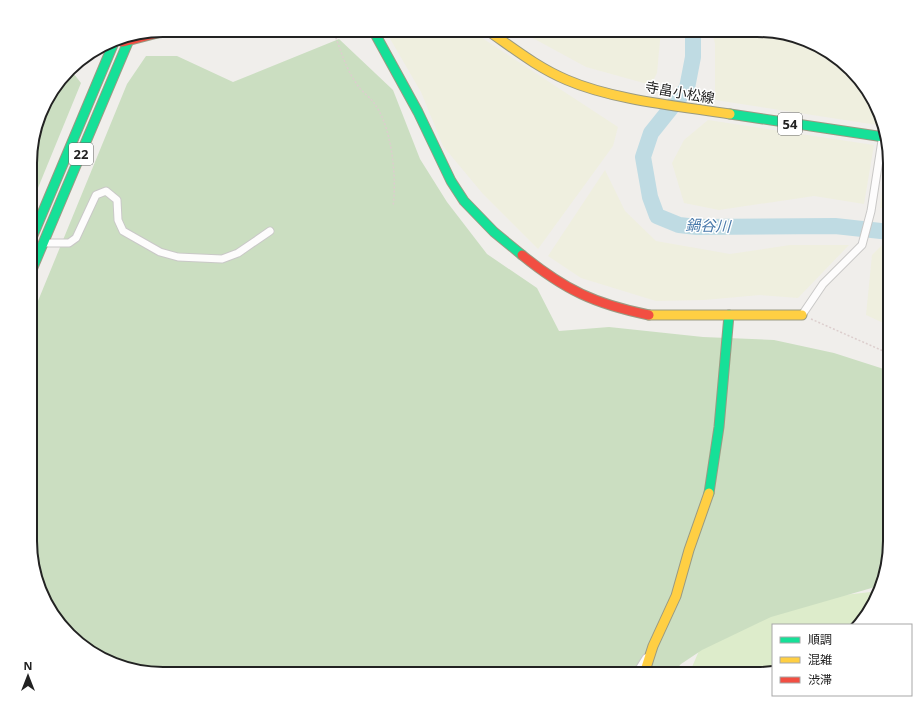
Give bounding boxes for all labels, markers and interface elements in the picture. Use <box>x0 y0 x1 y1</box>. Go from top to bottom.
street label: 寺畠小松線 <box>644 77 716 107</box>
road number: 54 <box>778 113 802 135</box>
road number: 22 <box>69 143 93 165</box>
water label: 鍋谷川 <box>685 214 733 236</box>
legend <box>772 624 912 696</box>
text: 順調 <box>808 631 832 648</box>
text: 混雑 <box>808 651 832 668</box>
north arrow <box>8 656 48 696</box>
text: N <box>24 658 32 673</box>
text: 渋滞 <box>808 671 832 688</box>

